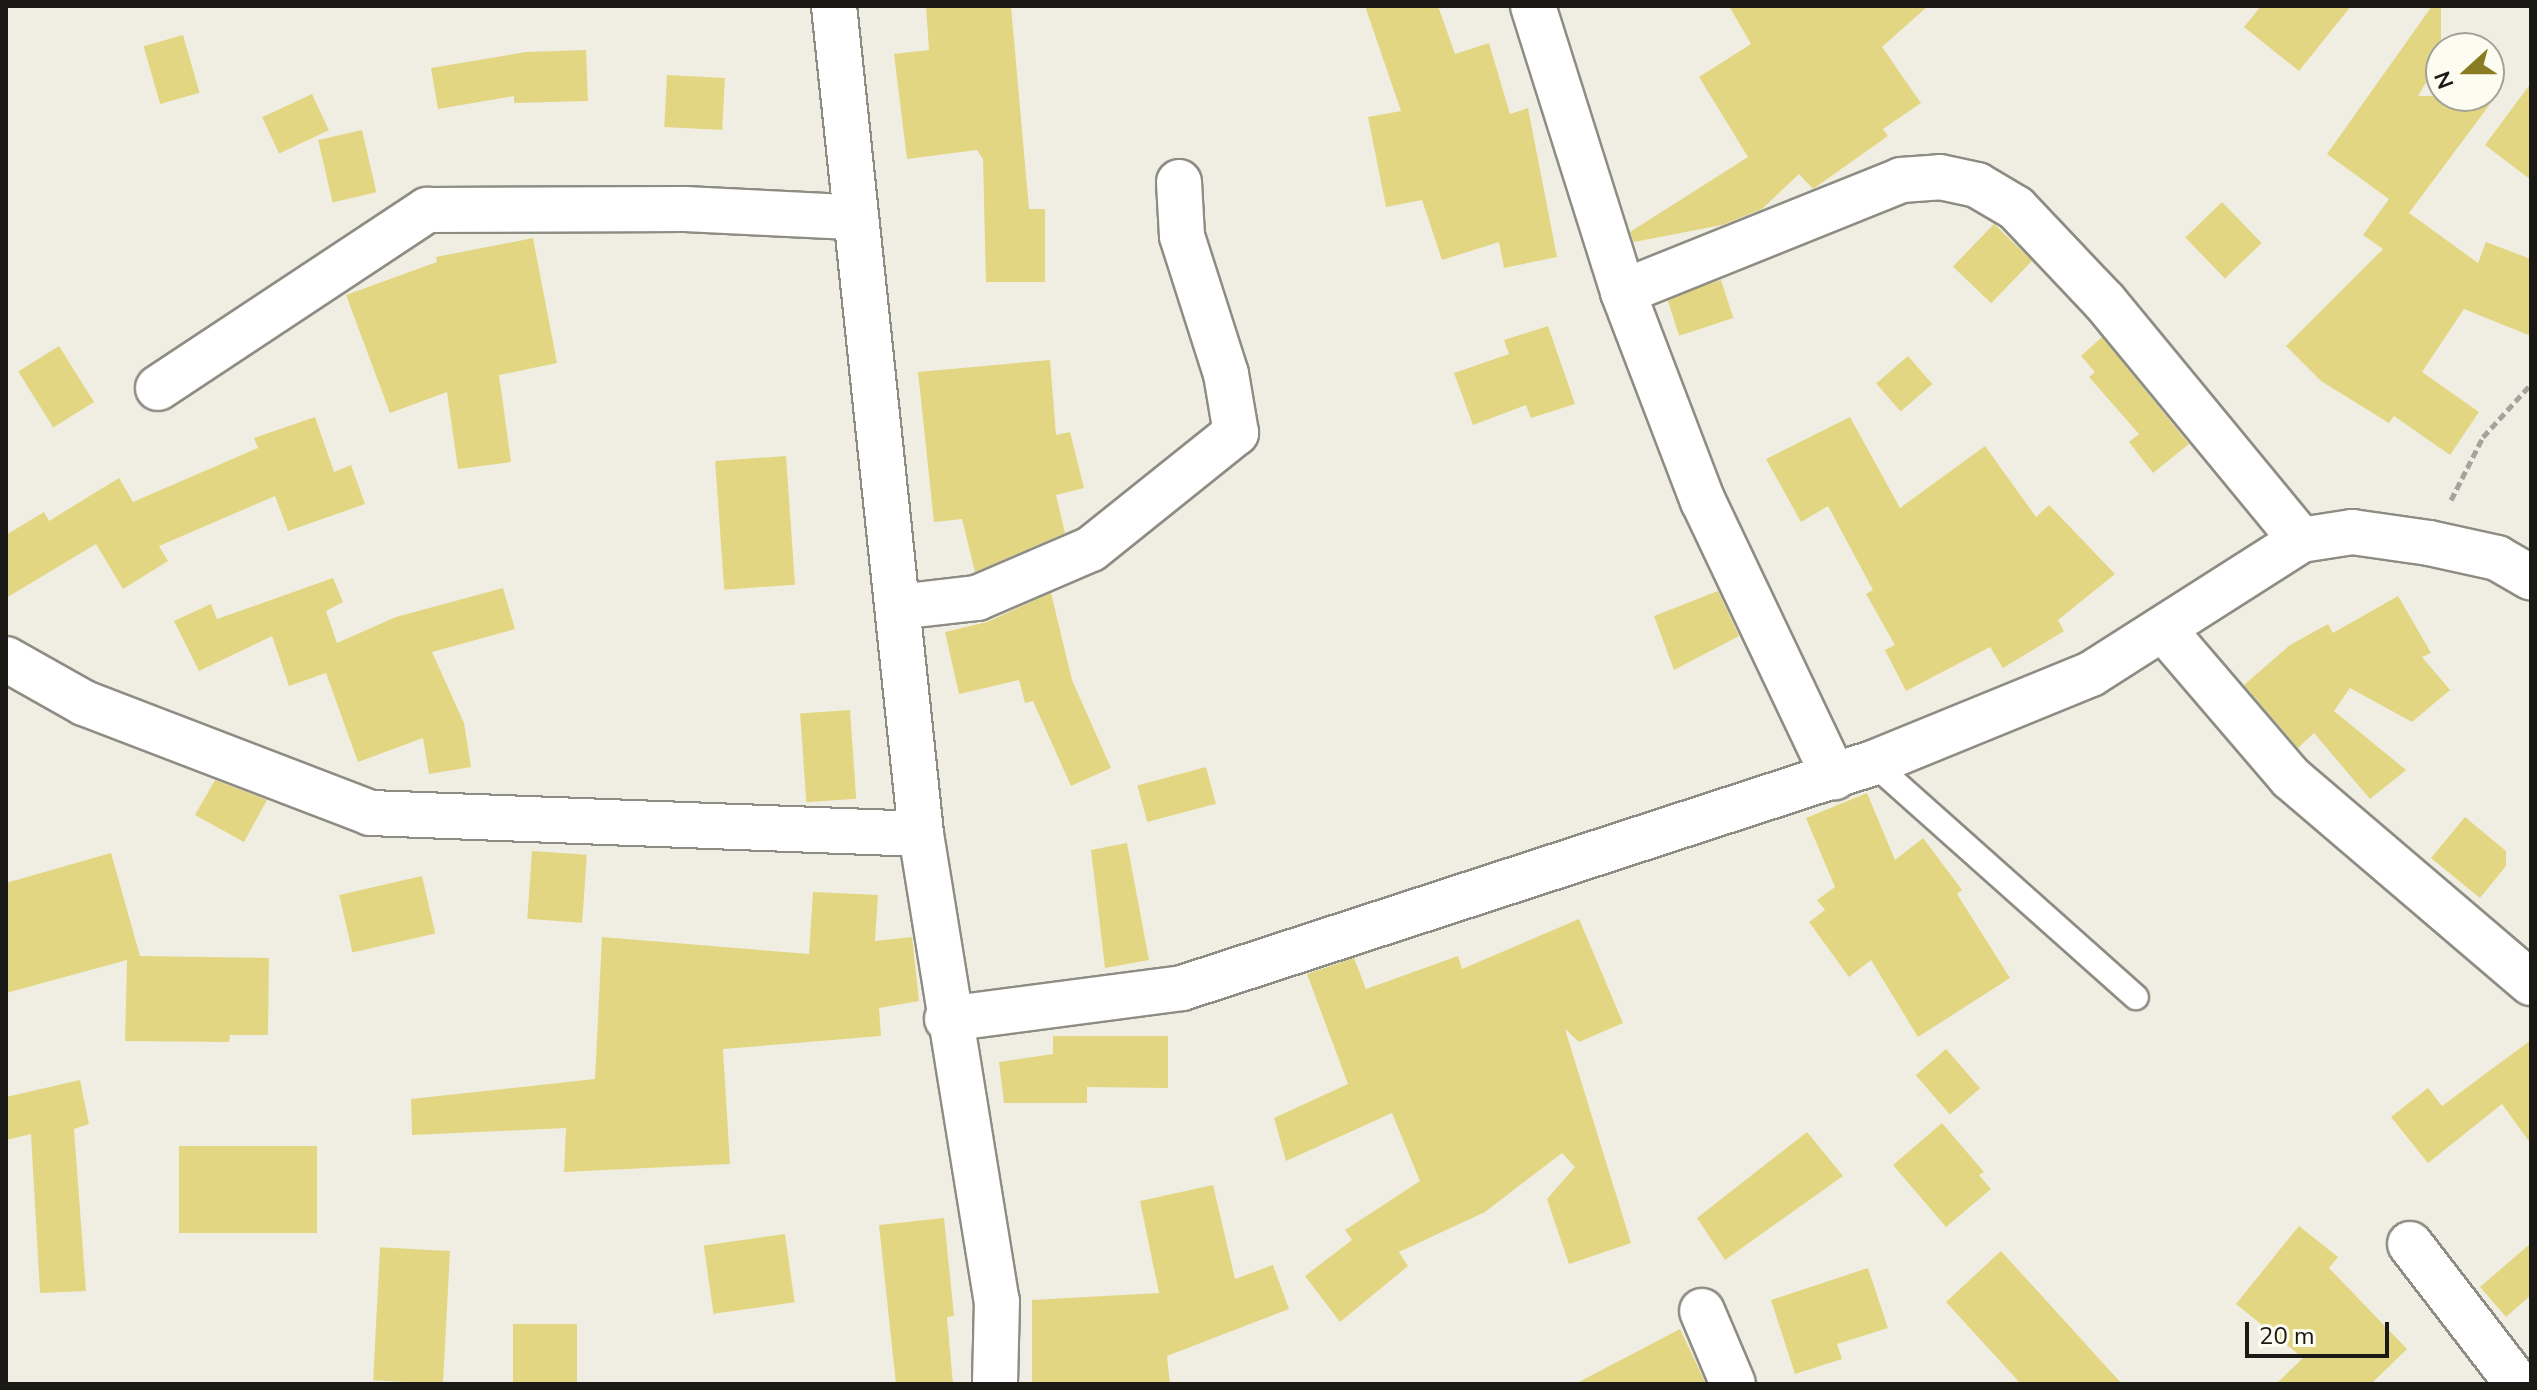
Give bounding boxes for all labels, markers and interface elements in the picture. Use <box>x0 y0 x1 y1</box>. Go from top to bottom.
north arrow <box>2425 32 2505 112</box>
text: N <box>2428 67 2461 93</box>
scale bar <box>2249 1306 2393 1356</box>
text: 20 m <box>2259 1320 2315 1352</box>

